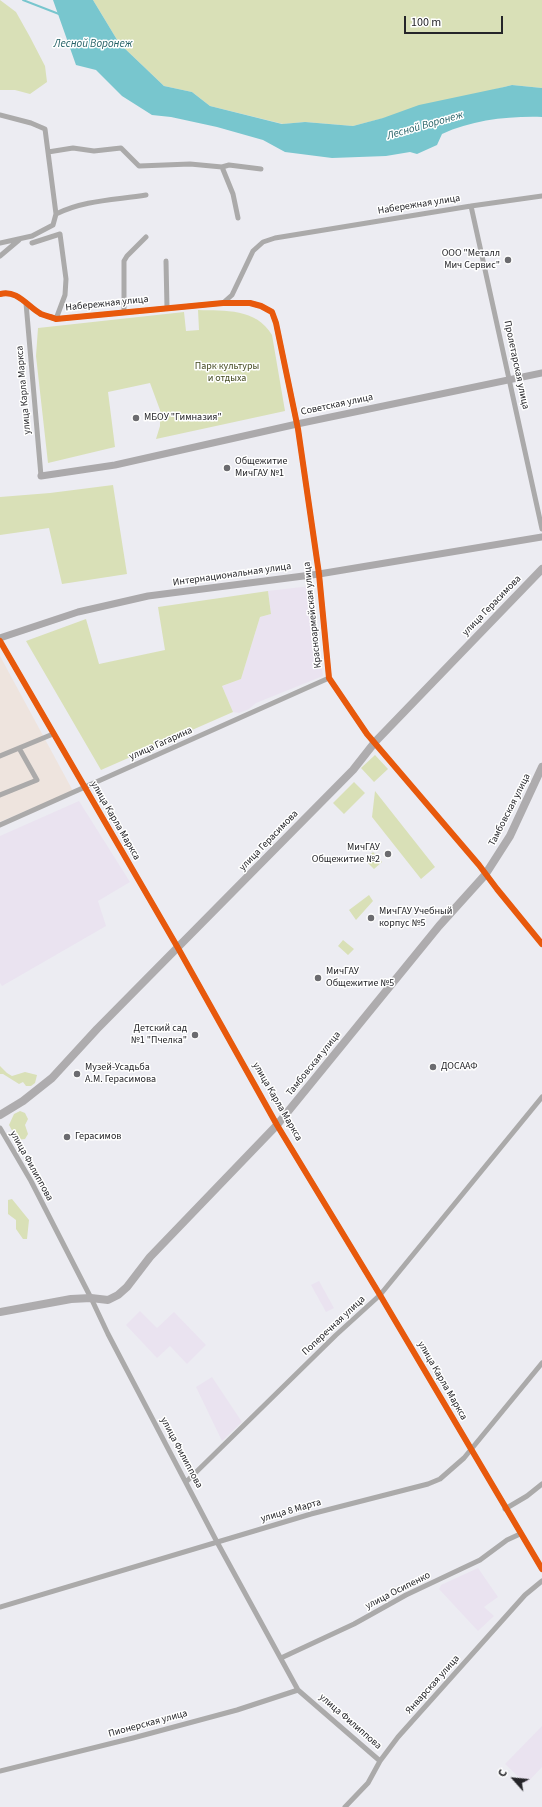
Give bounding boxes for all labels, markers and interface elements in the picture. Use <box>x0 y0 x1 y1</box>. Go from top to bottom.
scale bar <box>406 8 505 34</box>
text: 100 m <box>411 14 441 31</box>
water label: Лесной Воронеж <box>54 38 132 52</box>
water label: Лесной Воронеж <box>385 109 465 143</box>
street label: Набережная улица <box>377 193 461 217</box>
place label: ООО "Металл Мич Сервис" <box>442 248 500 272</box>
marker: ООО "Металл Мич Сервис" <box>503 255 513 265</box>
street label: Набережная улица <box>65 294 149 314</box>
street label: Пролетарская улица <box>501 320 531 410</box>
street label: улица Карла Маркса <box>14 345 34 435</box>
park label: Парк культуры и отдыха <box>195 361 259 384</box>
street label: Советская улица <box>300 392 374 418</box>
place label: МБОУ "Гимназия" <box>144 412 222 424</box>
marker: МБОУ "Гимназия" <box>131 413 141 423</box>
place label: Общежитие МичГАУ №1 <box>235 456 287 480</box>
marker: Общежитие МичГАУ №1 <box>222 463 232 473</box>
street label: Интернациональная улица <box>172 561 292 589</box>
street label: Красноармейская улица <box>301 561 325 669</box>
street label: улица Герасимова <box>460 573 524 639</box>
street label: улица Гагарина <box>128 725 194 763</box>
street label: Тамбовская улица <box>487 772 533 848</box>
street label: улица Карла Маркса <box>88 779 142 863</box>
street label: улица Герасимова <box>237 808 301 874</box>
place label: МичГАУ Общежитие №2 <box>312 842 380 866</box>
marker: МичГАУ Общежитие №2 <box>383 849 393 859</box>
place label: МичГАУ Учебный корпус №5 <box>379 906 452 930</box>
marker: МичГАУ Учебный корпус №5 <box>366 913 376 923</box>
place label: МичГАУ Общежитие №5 <box>326 966 394 990</box>
marker: МичГАУ Общежитие №5 <box>313 973 323 983</box>
place label: Детский сад №1 "Пчелка" <box>131 1023 187 1046</box>
street label: Тамбовская улица <box>284 1029 344 1099</box>
marker: Детский сад №1 "Пчелка" <box>190 1030 200 1040</box>
street label: улица Карла Маркса <box>250 1060 304 1144</box>
place label: ДОСААФ <box>441 1061 478 1073</box>
place label: Музей-Усадьба А.М. Герасимова <box>85 1062 156 1086</box>
marker: ДОСААФ <box>428 1062 438 1072</box>
marker: Музей-Усадьба А.М. Герасимова <box>72 1069 82 1079</box>
street label: улица Филиппова <box>7 1129 55 1203</box>
place label: Герасимов <box>75 1131 121 1143</box>
marker: Герасимов <box>62 1132 72 1142</box>
street label: Поперечная улица <box>300 1294 368 1358</box>
street label: улица Карла Маркса <box>415 1339 469 1423</box>
street label: улица Филиппова <box>157 1415 205 1491</box>
street label: улица 8 Марта <box>259 1497 323 1525</box>
street label: улица Осипенко <box>363 1569 433 1613</box>
street label: Январская улица <box>403 1653 463 1717</box>
street label: улица Филиппова <box>316 1692 384 1752</box>
street label: Пионерская улица <box>107 1708 189 1740</box>
north arrow <box>494 1759 534 1799</box>
text: С <box>495 1767 511 1780</box>

